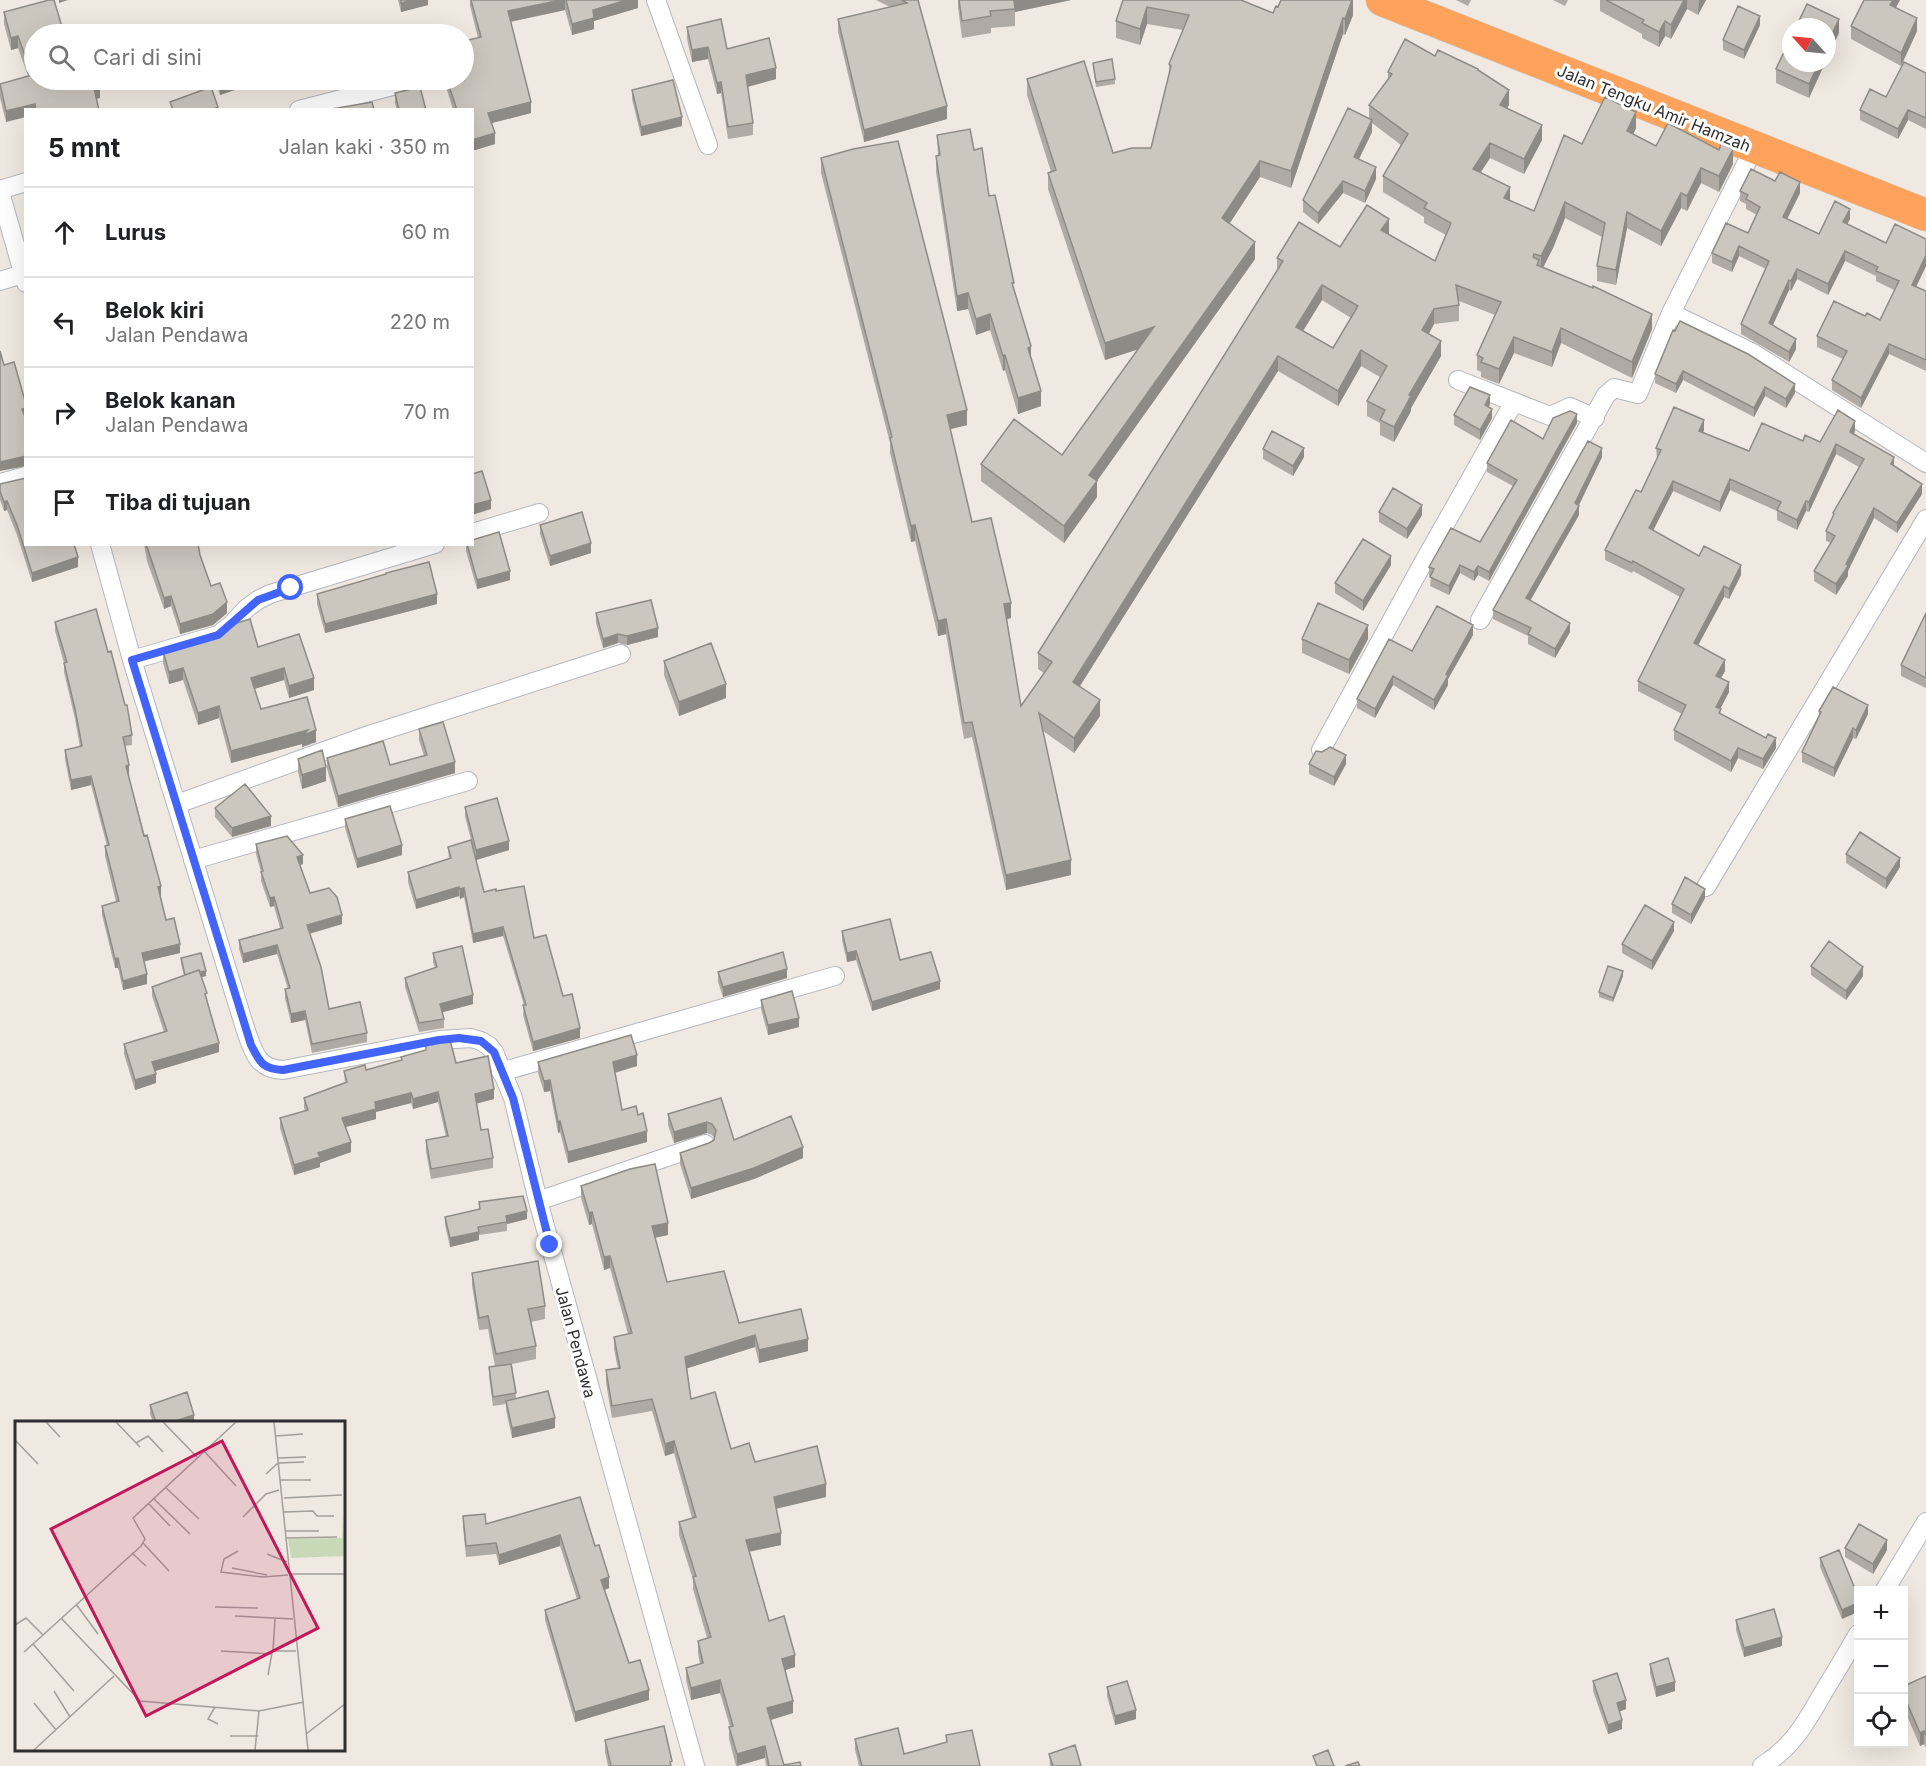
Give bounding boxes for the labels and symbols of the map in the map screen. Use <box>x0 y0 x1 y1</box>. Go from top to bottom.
north arrow <box>1782 18 1836 72</box>
street label: Jalan Tengku Amir Hamzah <box>1554 60 1754 156</box>
route start <box>277 574 303 600</box>
route end <box>536 1231 562 1257</box>
street label: Jalan Pendawa <box>551 1284 601 1400</box>
inset map <box>15 1421 345 1751</box>

